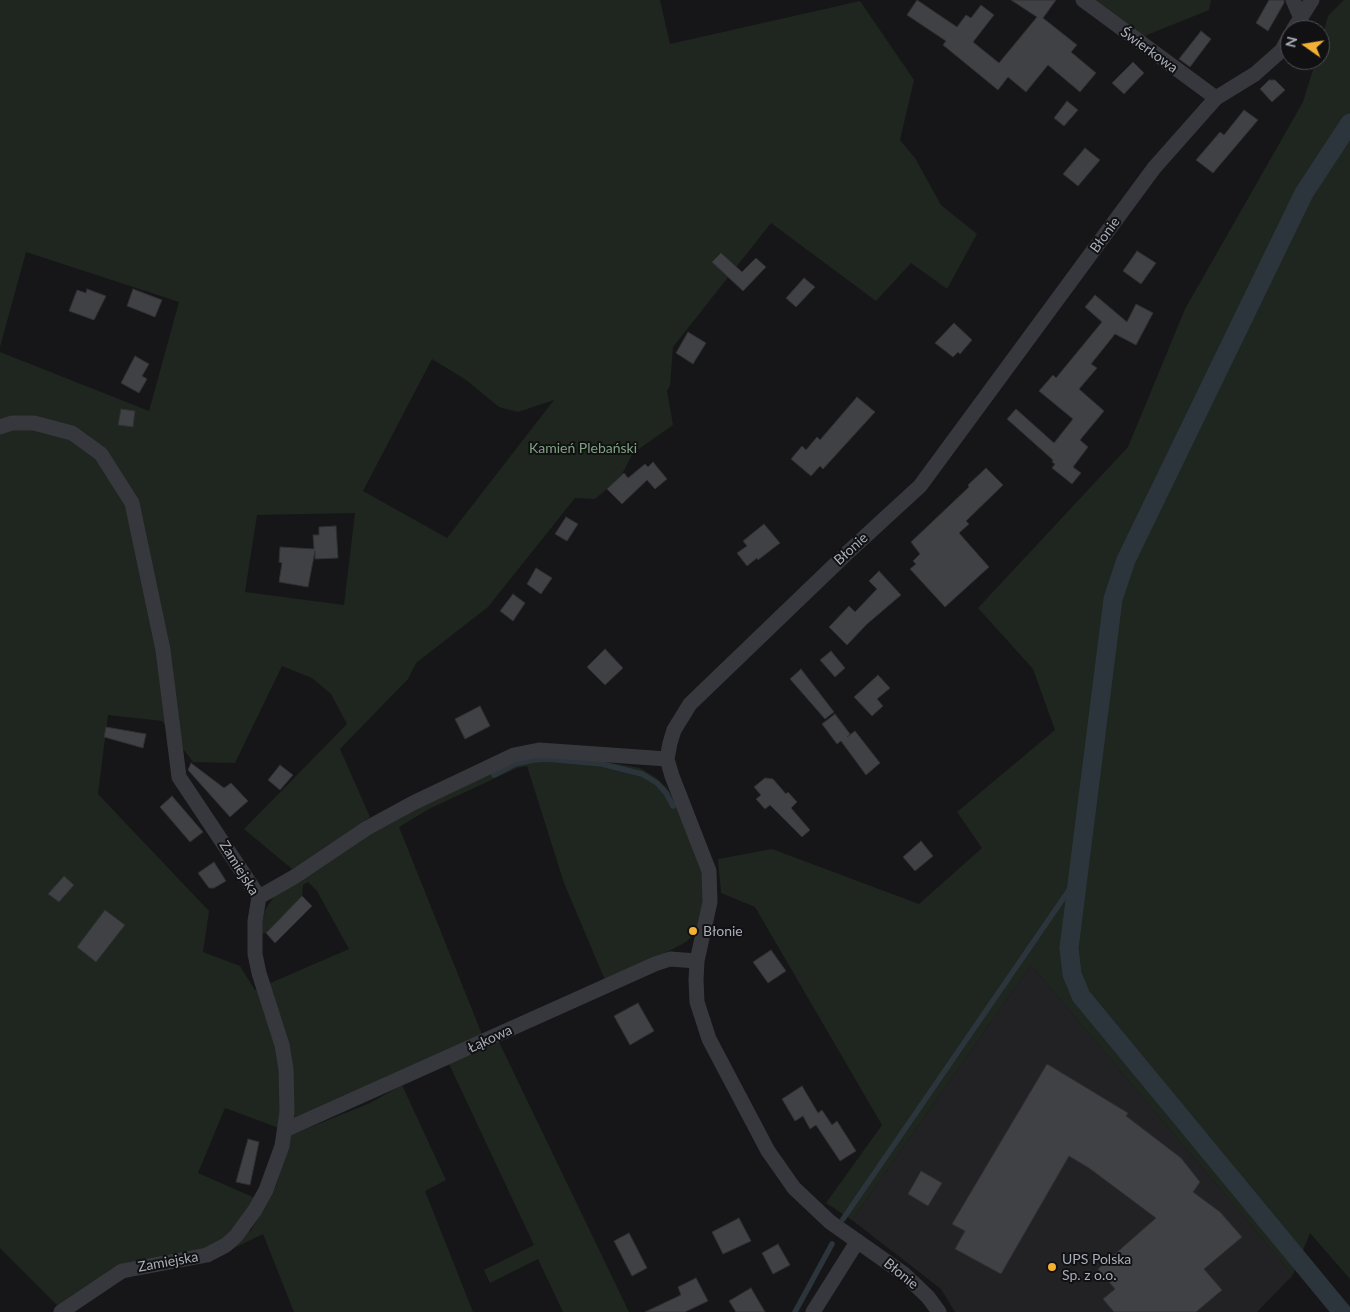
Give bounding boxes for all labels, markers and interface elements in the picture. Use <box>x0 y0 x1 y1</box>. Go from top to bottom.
north arrow <box>1280 20 1330 70</box>
street label: Świerkowa <box>1117 24 1181 76</box>
text: N <box>1281 35 1300 49</box>
street label: Błonie <box>1087 214 1123 256</box>
park label: Kamień Plebański <box>529 440 637 456</box>
street label: Błonie <box>831 529 871 569</box>
street label: Zamiejska <box>216 838 262 898</box>
place label: Błonie <box>703 923 743 939</box>
marker: Błonie <box>687 925 699 937</box>
street label: Łąkowa <box>465 1022 515 1056</box>
street label: Zamiejska <box>136 1248 200 1276</box>
place label: UPS Polska Sp. z o.o. <box>1062 1251 1131 1284</box>
street label: Błonie <box>880 1255 922 1293</box>
marker: UPS Polska Sp. z o.o. <box>1046 1261 1058 1273</box>

